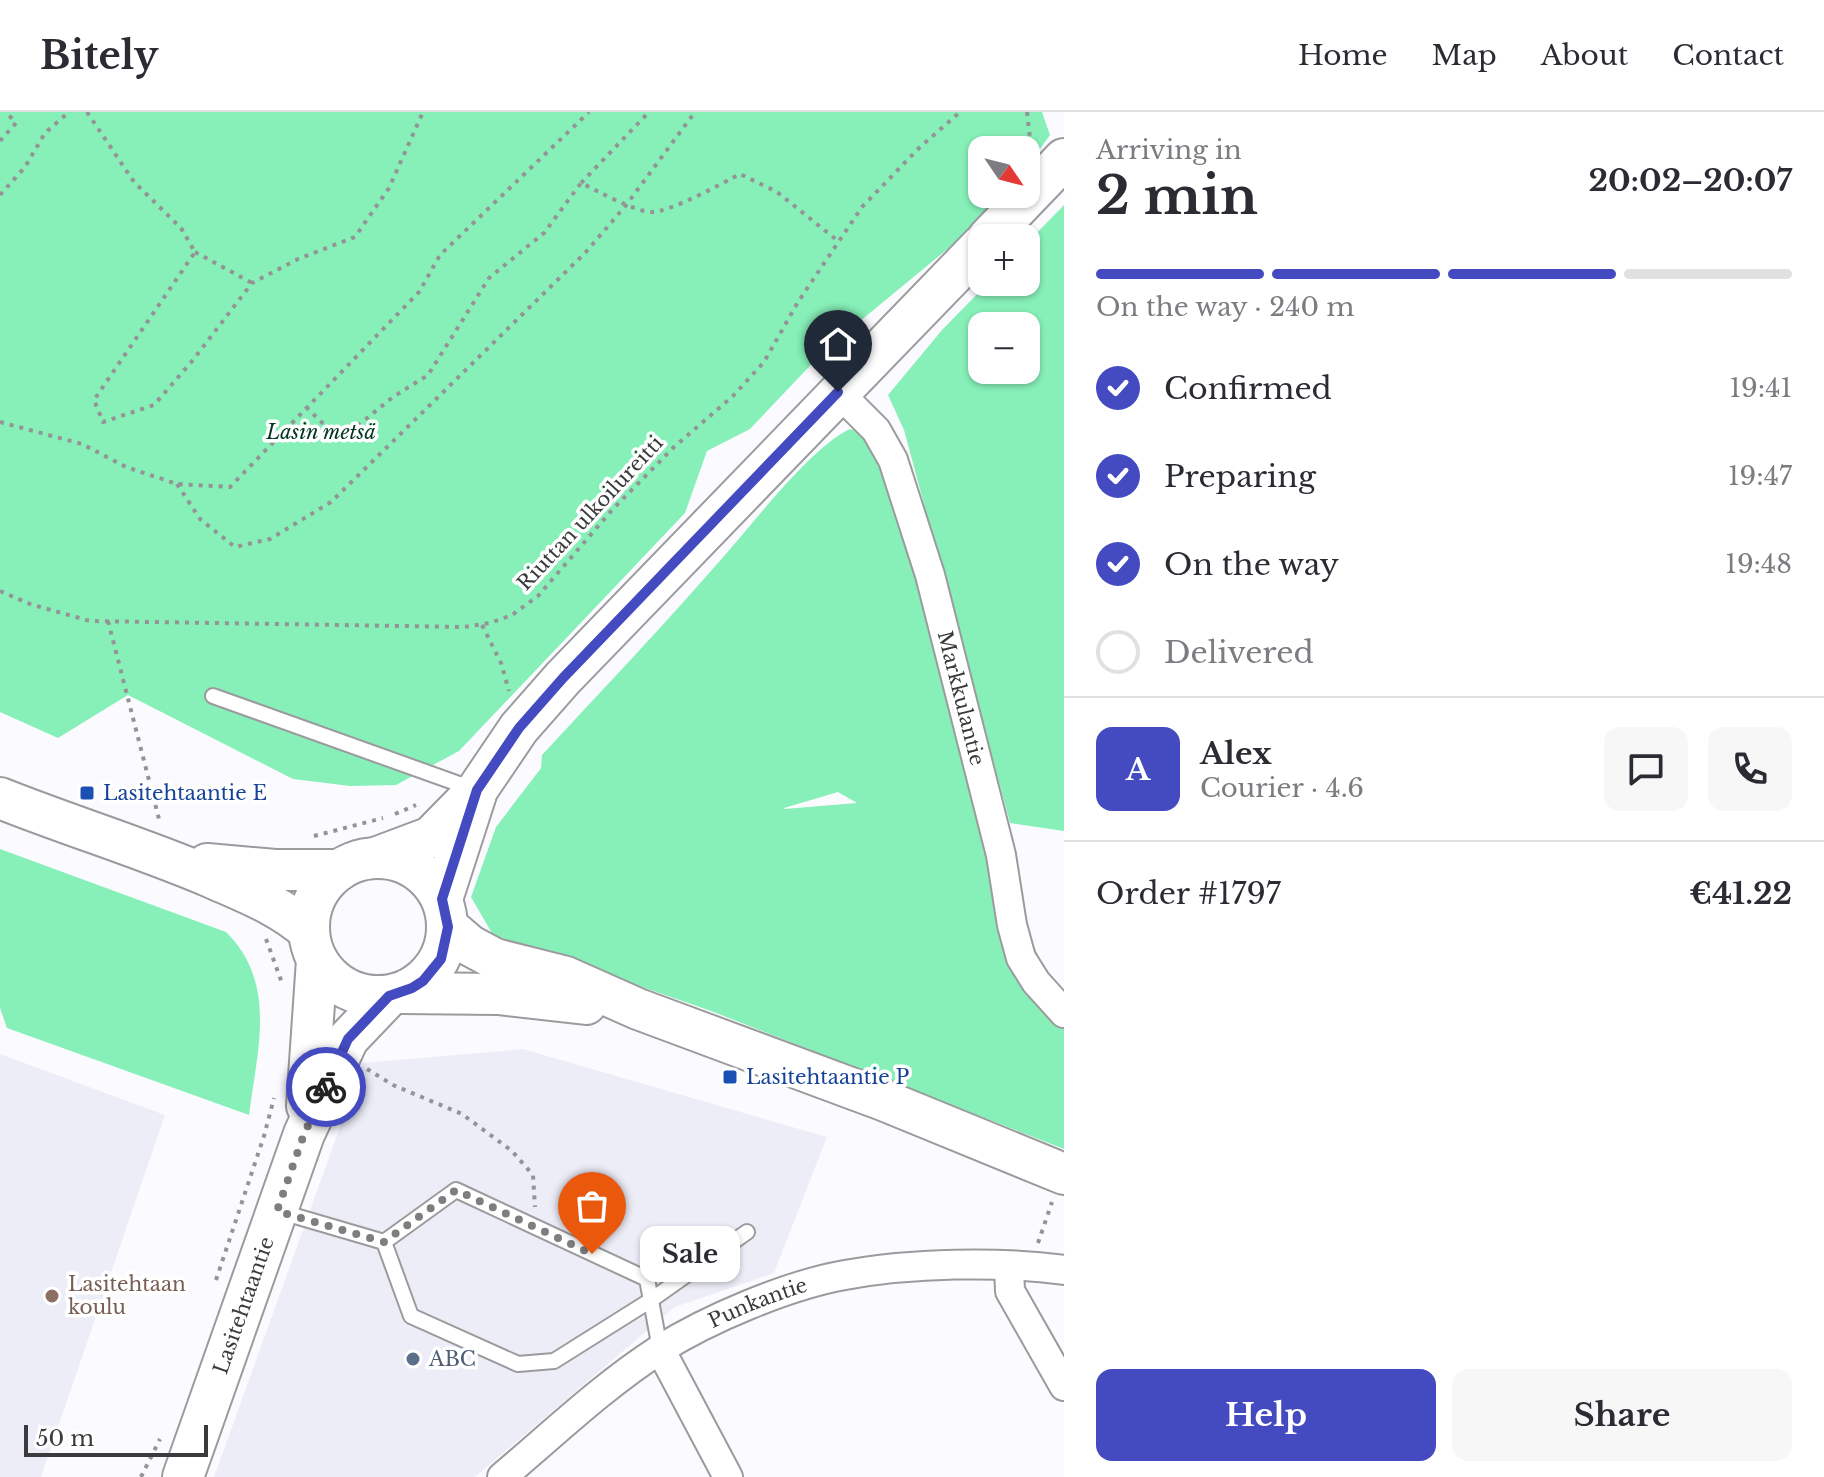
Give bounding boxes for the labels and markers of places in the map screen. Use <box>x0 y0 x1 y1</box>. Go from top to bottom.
pin <box>804 310 872 392</box>
place label: Lasitehtaantie E <box>103 781 267 805</box>
marker: Lasitehtaantie E <box>78 784 96 802</box>
place label: Lasitehtaantie P <box>746 1065 909 1089</box>
marker: Lasitehtaantie P <box>721 1068 739 1086</box>
pin <box>558 1172 626 1254</box>
callout: Sale <box>640 1226 740 1282</box>
place label: Lasitehtaan koulu <box>68 1272 186 1319</box>
marker: Lasitehtaan koulu <box>43 1287 61 1305</box>
place label: ABC <box>428 1347 476 1371</box>
marker: ABC <box>404 1350 422 1368</box>

